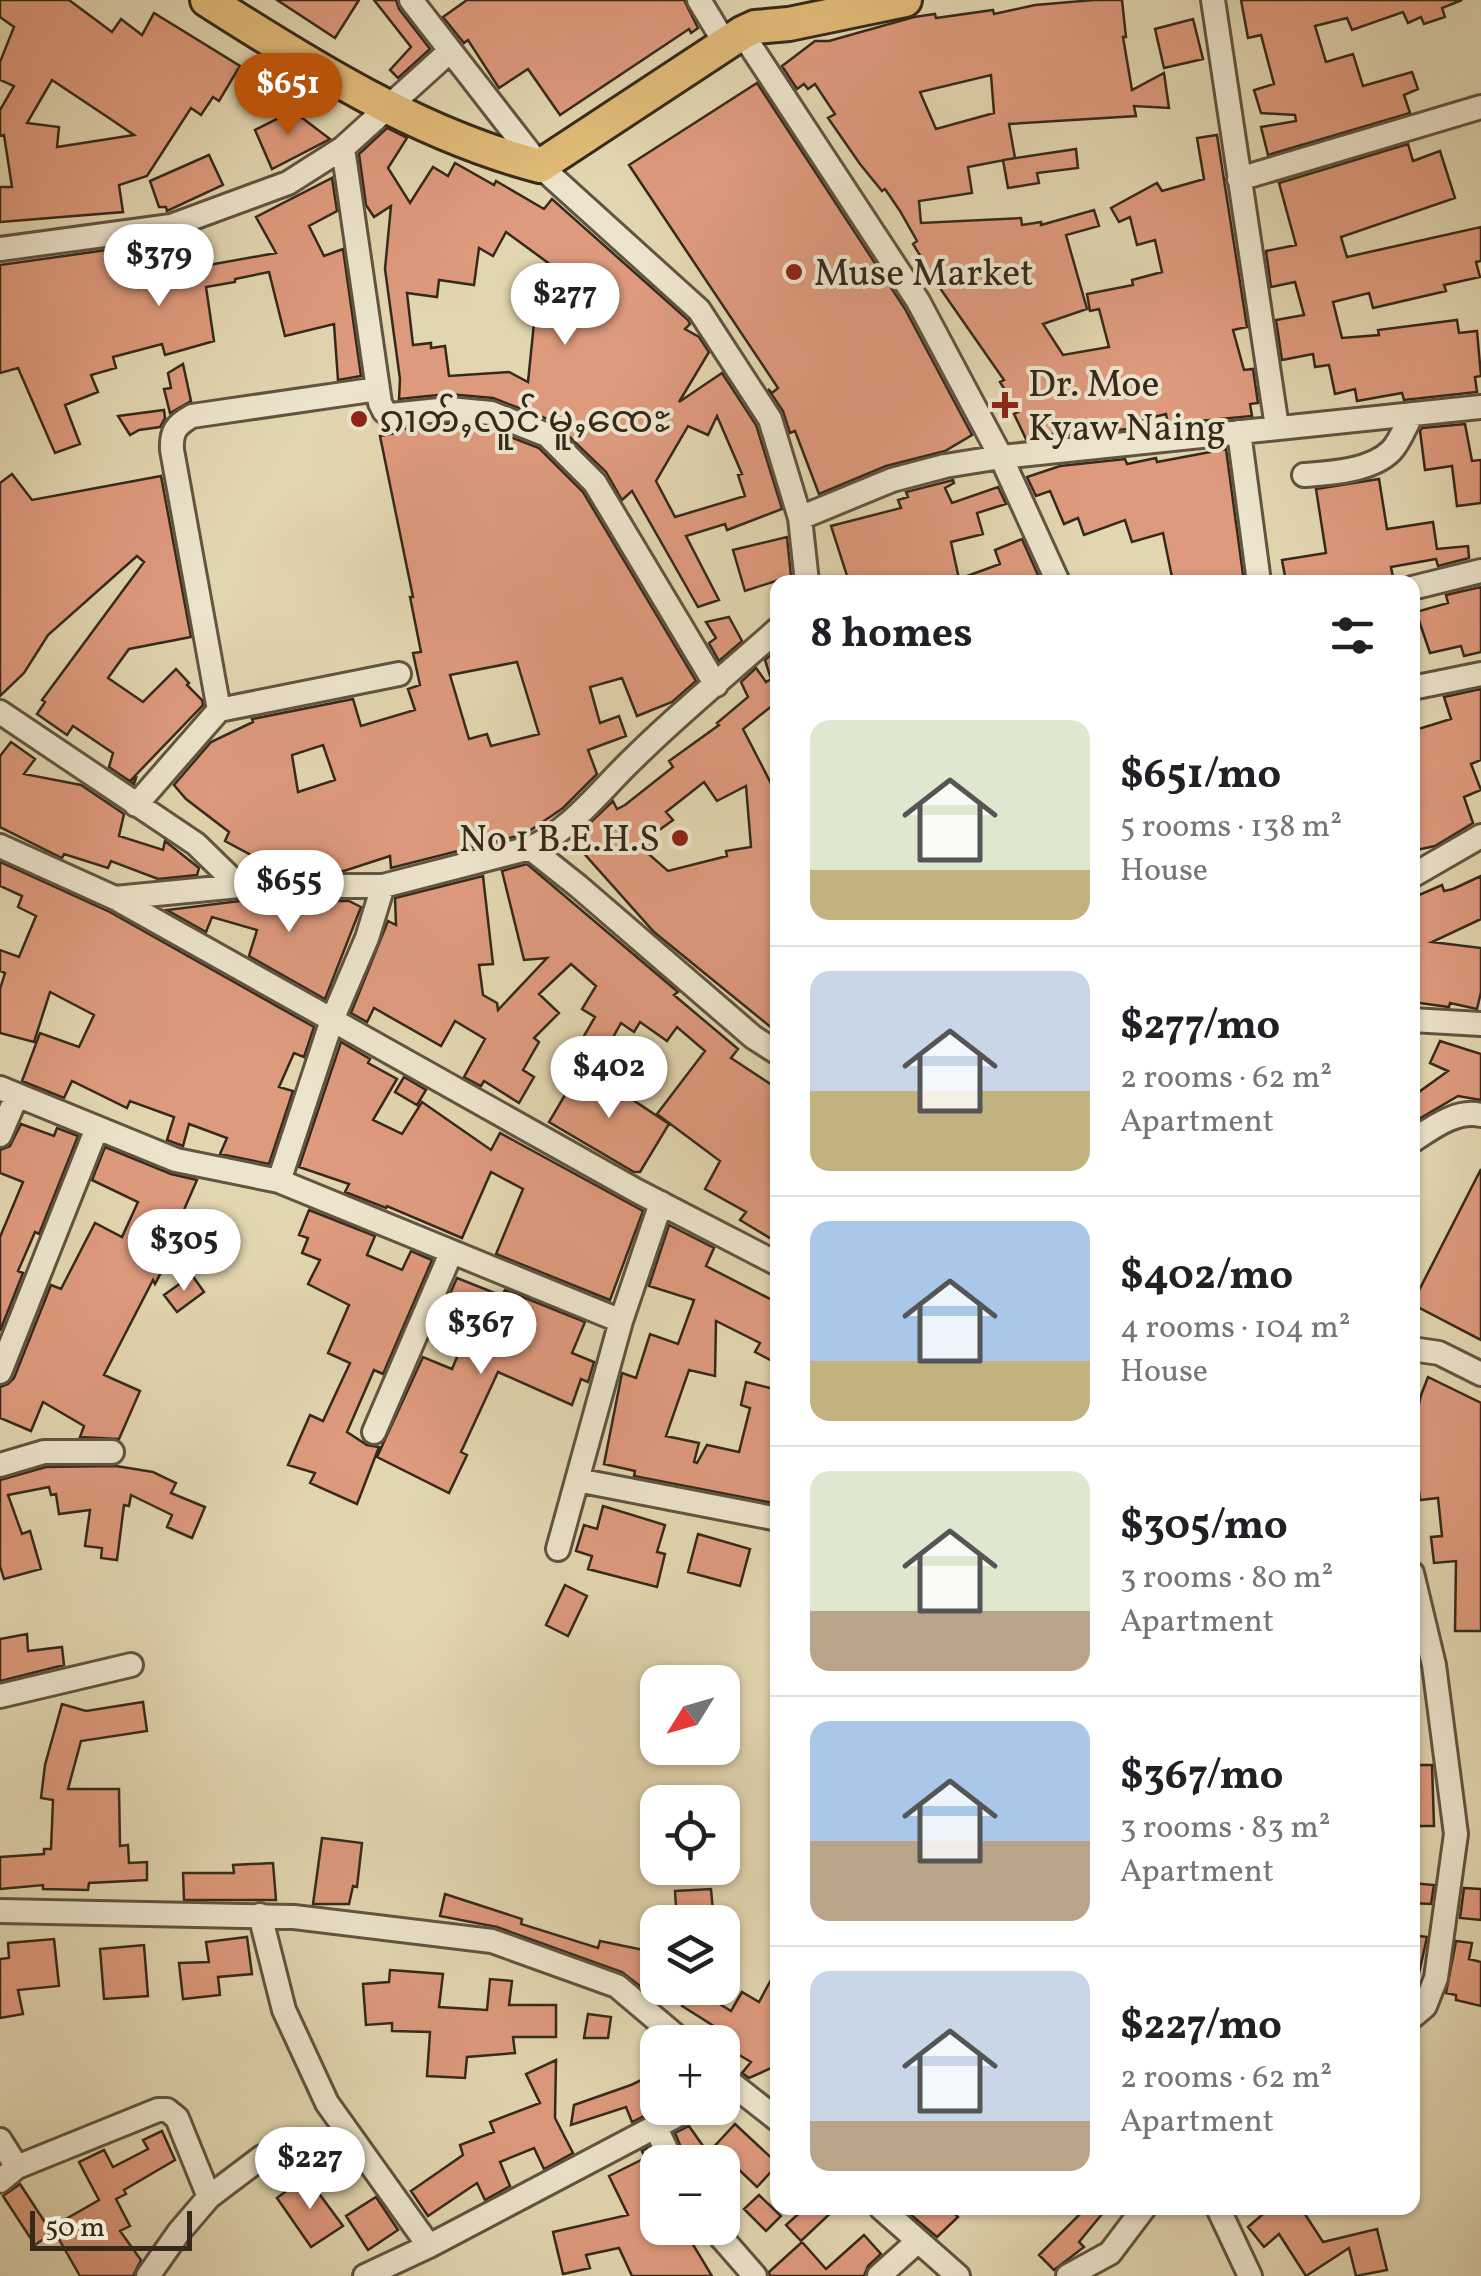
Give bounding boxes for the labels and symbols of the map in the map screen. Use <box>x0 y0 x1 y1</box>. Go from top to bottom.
pin: $651 <box>229 53 347 138</box>
pin: $379 <box>100 224 218 309</box>
place label: Muse Market <box>814 249 1034 302</box>
marker: Muse Market <box>783 261 805 283</box>
pin: $277 <box>506 263 624 348</box>
place label: Dr. Moe Kyaw Naing <box>1028 360 1226 457</box>
marker: Dr. Moe Kyaw Naing <box>992 392 1018 418</box>
place label: ၵၢတ်ႇလူင် မူႇၸေႊ <box>379 393 670 450</box>
marker: ၵၢတ်ႇလူင် မူႇၸေႊ <box>348 408 370 430</box>
place label: No 1 B.E.H.S <box>459 815 660 868</box>
marker: No 1 B.E.H.S <box>669 827 691 849</box>
pin: $655 <box>230 850 348 935</box>
pin: $402 <box>550 1036 668 1121</box>
pin: $305 <box>125 1209 243 1294</box>
pin: $367 <box>422 1292 540 1377</box>
north arrow <box>640 1665 740 1765</box>
pin: $227 <box>251 2127 369 2212</box>
scale bar <box>30 2206 192 2250</box>

